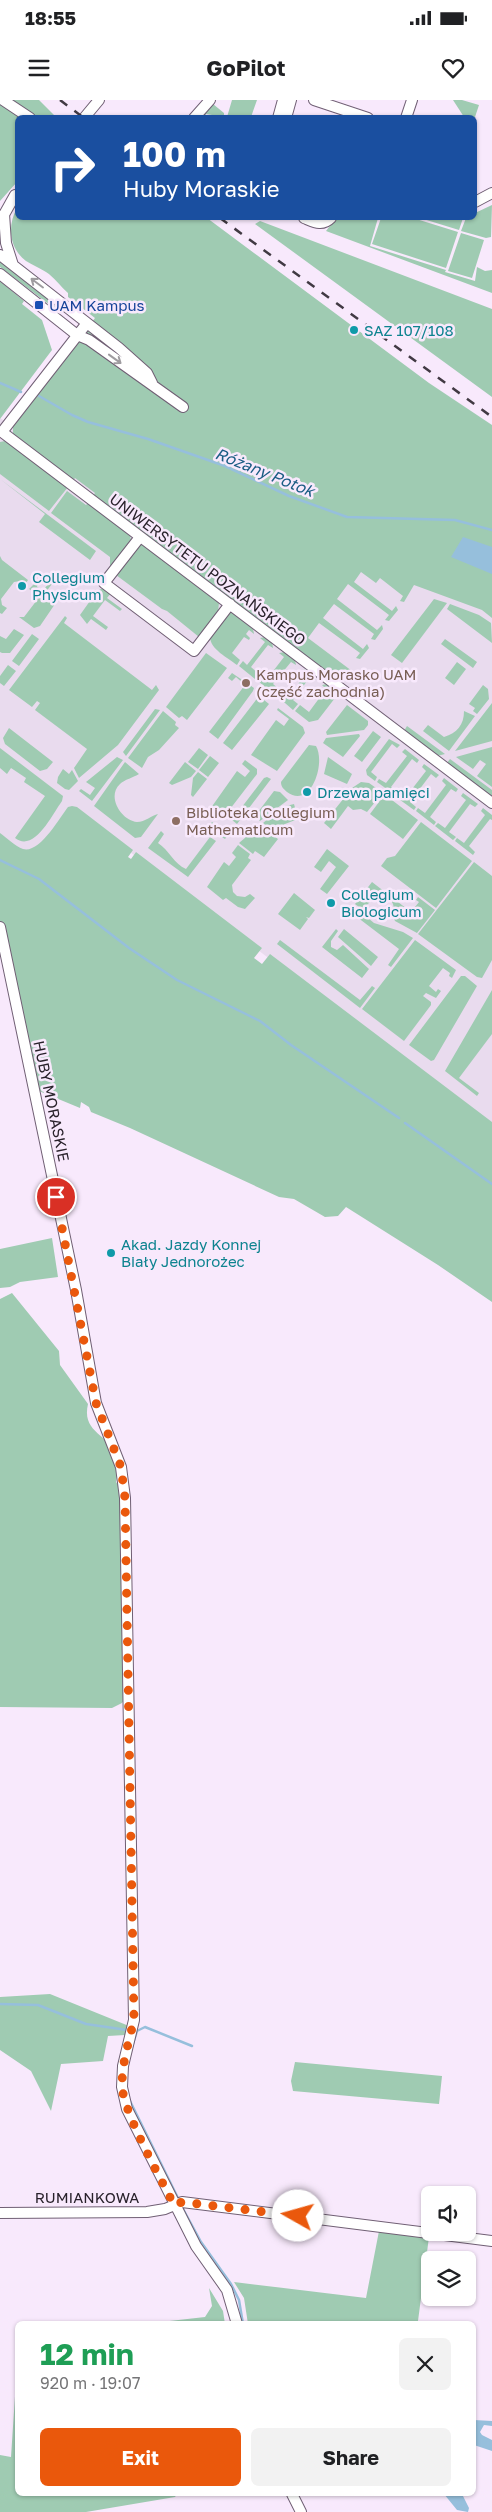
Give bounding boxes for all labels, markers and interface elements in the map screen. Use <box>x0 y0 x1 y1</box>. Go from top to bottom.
text: 18:55 <box>25 6 76 29</box>
icon: menu <box>25 54 53 82</box>
text: GoPilot <box>206 54 286 81</box>
icon: heart <box>439 54 467 82</box>
text: 100 m <box>123 133 226 175</box>
icon: right <box>40 135 105 200</box>
text: Huby Moraskie <box>123 175 280 202</box>
one-way arrow <box>31 278 44 289</box>
place label: UAM Kampus <box>49 296 144 314</box>
marker: UAM Kampus <box>33 299 45 311</box>
place label: SAZ 107/108 <box>364 321 454 339</box>
marker: SAZ 107/108 <box>348 324 360 336</box>
one-way arrow <box>108 354 122 364</box>
water label: Różany Potok <box>213 443 319 502</box>
street label: UNIWERSYTETU POZNAŃSKIEGO <box>106 489 310 649</box>
place label: Collegium Physicum <box>32 568 105 603</box>
marker: Collegium Physicum <box>16 580 28 592</box>
place label: Kampus Morasko UAM (część zachodnia) <box>256 665 416 700</box>
marker: Kampus Morasko UAM (część zachodnia) <box>240 677 252 689</box>
place label: Drzewa pamięci <box>317 783 430 801</box>
marker: Drzewa pamięci <box>301 786 313 798</box>
place label: Biblioteka Collegium Mathematicum <box>186 803 335 838</box>
marker: Biblioteka Collegium Mathematicum <box>170 815 182 827</box>
place label: Collegium Biologicum <box>341 885 422 920</box>
marker: Collegium Biologicum <box>325 897 337 909</box>
street label: HUBY MORASKIE <box>30 1039 74 1163</box>
pin <box>35 1176 77 1218</box>
icon: arrive <box>42 1183 70 1211</box>
place label: Akad. Jazdy Konnej Biały Jednorożec <box>121 1235 261 1270</box>
marker: Akad. Jazdy Konnej Biały Jednorożec <box>105 1247 117 1259</box>
map controls <box>421 2186 476 2306</box>
button: sound <box>421 2186 476 2241</box>
street label: RUMIANKOWA <box>35 2188 139 2206</box>
position arrow <box>271 2189 323 2241</box>
button: layers <box>421 2251 476 2306</box>
text: 12 min <box>40 2336 134 2372</box>
button: close <box>399 2338 451 2390</box>
text: 920 m · 19:07 <box>40 2373 140 2393</box>
button: Exit <box>40 2428 241 2486</box>
button: Share <box>251 2428 451 2486</box>

